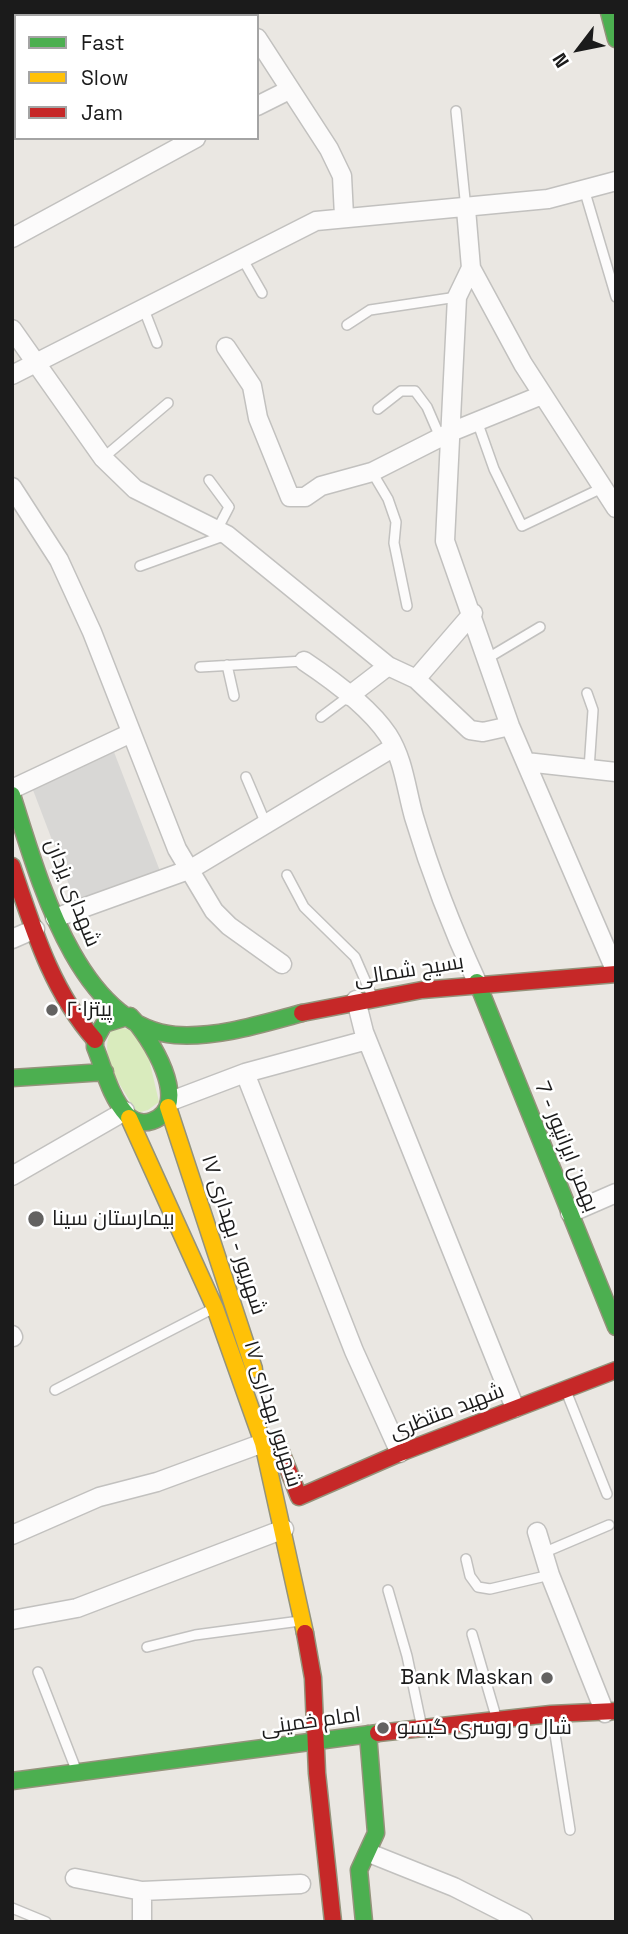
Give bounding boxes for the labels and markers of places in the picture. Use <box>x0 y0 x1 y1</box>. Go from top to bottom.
place label: پیتزا۲۰ <box>66 997 112 1023</box>
marker: پیتزا۲۰ <box>44 1002 60 1018</box>
place label: بیمارستان سینا <box>52 1206 175 1232</box>
marker: بیمارستان سینا <box>26 1209 46 1229</box>
place label: Bank Maskan <box>400 1665 533 1691</box>
marker: Bank Maskan <box>539 1670 555 1686</box>
place label: شال و روسری گیسو <box>397 1715 572 1741</box>
marker: شال و روسری گیسو <box>375 1720 391 1736</box>

